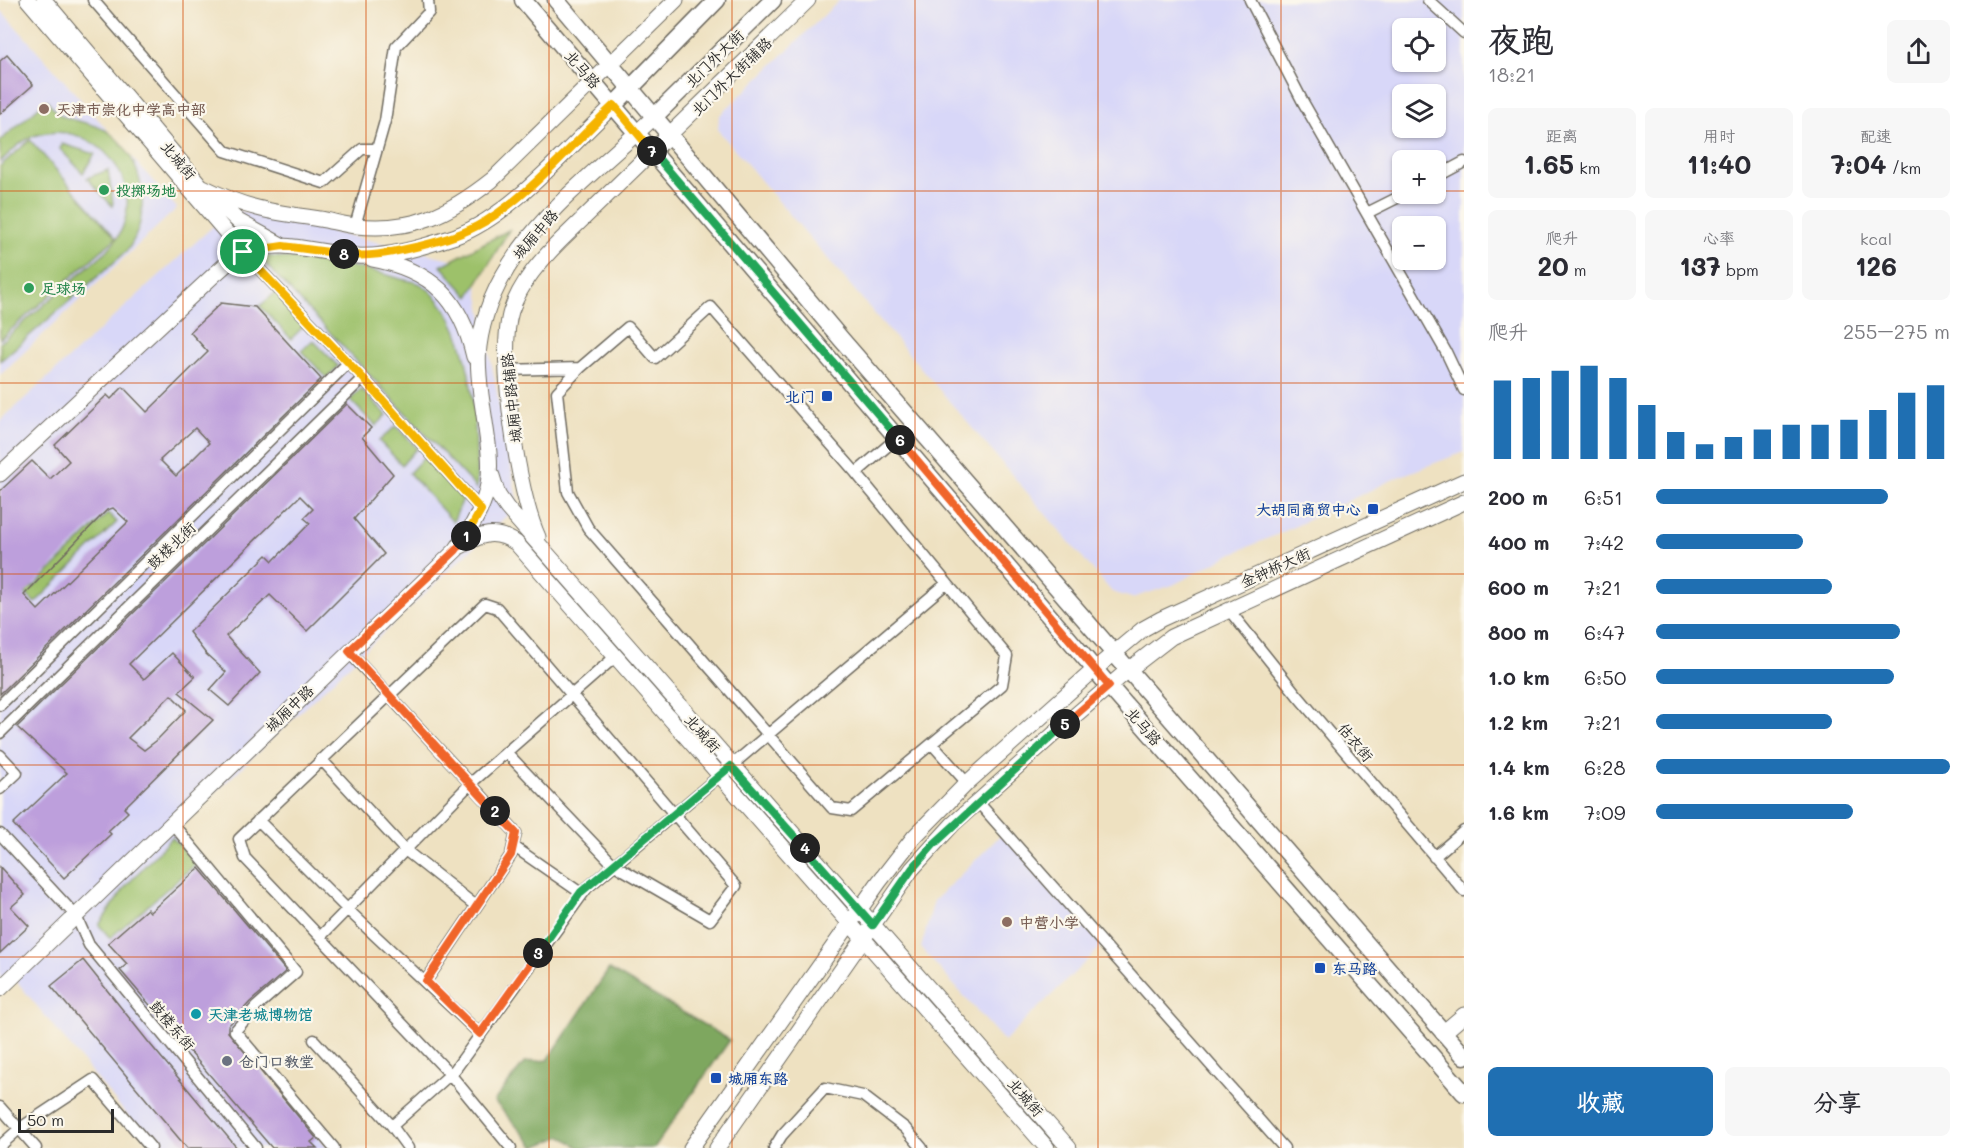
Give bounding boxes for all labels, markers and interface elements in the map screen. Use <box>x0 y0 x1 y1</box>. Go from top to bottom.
text: 夜跑 <box>1488 17 1554 60</box>
map controls <box>1392 18 1446 270</box>
button: locate <box>1392 18 1446 72</box>
button: share <box>1887 20 1950 83</box>
street label: 北门外大街 <box>680 25 748 91</box>
street label: 北门外大街辅路 <box>686 32 776 120</box>
street label: 北马路 <box>561 45 605 93</box>
text: 18:21 <box>1488 61 1535 87</box>
button: layers <box>1392 84 1446 138</box>
place label: 天津市崇化中学高中部 <box>56 99 206 119</box>
marker: 天津市崇化中学高中部 <box>37 102 51 116</box>
text: 距离 <box>1546 125 1578 146</box>
text: 用时 <box>1703 125 1735 146</box>
text: 配速 <box>1860 125 1892 146</box>
street label: 北城街 <box>157 136 201 184</box>
pin: 7 <box>637 136 667 166</box>
text: 7 <box>648 140 656 161</box>
text: 1.65 <box>1524 147 1574 181</box>
text: 11:40 <box>1687 147 1751 181</box>
text: 7:04 <box>1831 147 1887 181</box>
button: + <box>1392 150 1446 204</box>
text: km <box>1574 157 1600 178</box>
text: /km <box>1887 157 1921 178</box>
place label: 投掷场地 <box>116 180 176 200</box>
marker: 投掷场地 <box>97 183 111 197</box>
street label: 城厢中路 <box>508 205 562 263</box>
button: − <box>1392 216 1446 270</box>
pin <box>217 226 268 277</box>
text: 爬升 <box>1546 227 1578 248</box>
text: 心率 <box>1703 227 1735 248</box>
text: kcal <box>1860 228 1892 249</box>
icon: arrive <box>226 235 259 268</box>
pin: 8 <box>329 239 359 269</box>
text: 8 <box>339 243 349 264</box>
text: 20 <box>1537 249 1569 283</box>
text: 137 <box>1679 249 1721 283</box>
text: 126 <box>1855 249 1897 283</box>
text: m <box>1569 259 1587 280</box>
text: bpm <box>1721 259 1759 280</box>
place label: 足球场 <box>41 278 86 298</box>
marker: 足球场 <box>22 281 36 295</box>
text: 爬升 <box>1488 318 1528 344</box>
text: 255–275 m <box>1843 318 1950 344</box>
street label: 城厢中路辅路 <box>496 352 526 444</box>
place label: 北门 <box>785 386 815 406</box>
marker: 北门 <box>820 389 834 403</box>
pin: 6 <box>885 425 915 455</box>
text: 6 <box>895 429 905 450</box>
text: 200 m <box>1488 484 1548 510</box>
text: 6:51 <box>1584 484 1623 510</box>
place label: 大胡同商贸中心 <box>1256 499 1361 519</box>
marker: 大胡同商贸中心 <box>1366 502 1380 516</box>
street label: 鼓楼北街 <box>142 517 200 573</box>
pin: 1 <box>451 521 481 551</box>
text: 1 <box>462 525 470 546</box>
text: 400 m <box>1488 529 1549 555</box>
text: 7:42 <box>1584 529 1624 555</box>
street label: 金钟桥大街 <box>1237 543 1313 591</box>
text: 600 m <box>1488 574 1549 600</box>
text: 7:21 <box>1584 574 1621 600</box>
text: 800 m <box>1488 619 1549 645</box>
text: 6:47 <box>1584 619 1625 645</box>
text: 1.0 km <box>1488 664 1550 690</box>
text: 6:50 <box>1584 664 1626 690</box>
street label: 城厢中路 <box>260 680 318 736</box>
street label: 北马路 <box>1122 702 1166 750</box>
street label: 北城街 <box>681 709 725 757</box>
pin: 5 <box>1050 709 1080 739</box>
text: 1.2 km <box>1488 709 1548 735</box>
text: 7:21 <box>1584 709 1621 735</box>
text: 5 <box>1060 713 1070 734</box>
street label: 估衣街 <box>1334 718 1378 766</box>
text: 1.4 km <box>1488 754 1550 780</box>
text: 6:28 <box>1584 754 1626 780</box>
pin: 2 <box>480 796 510 826</box>
text: 1.6 km <box>1488 799 1549 825</box>
text: 7:09 <box>1584 799 1625 825</box>
text: 2 <box>491 800 499 821</box>
pin: 4 <box>790 833 820 863</box>
text: 4 <box>800 837 810 858</box>
place label: 中营小学 <box>1019 912 1079 932</box>
marker: 中营小学 <box>1000 915 1014 929</box>
pin: 3 <box>523 938 553 968</box>
text: 3 <box>533 942 543 963</box>
place label: 东马路 <box>1332 958 1377 978</box>
marker: 东马路 <box>1313 961 1327 975</box>
street label: 鼓楼东街 <box>146 996 200 1054</box>
place label: 天津老城博物馆 <box>208 1004 313 1024</box>
marker: 天津老城博物馆 <box>189 1007 203 1021</box>
place label: 仓门口教堂 <box>239 1051 314 1071</box>
marker: 仓门口教堂 <box>220 1054 234 1068</box>
button: 收藏 <box>1488 1067 1713 1136</box>
button: 分享 <box>1725 1067 1950 1136</box>
place label: 城厢东路 <box>728 1068 788 1088</box>
marker: 城厢东路 <box>709 1071 723 1085</box>
street label: 北城街 <box>1004 1073 1048 1121</box>
scale bar <box>18 1106 114 1134</box>
text: 50 m <box>27 1109 64 1130</box>

